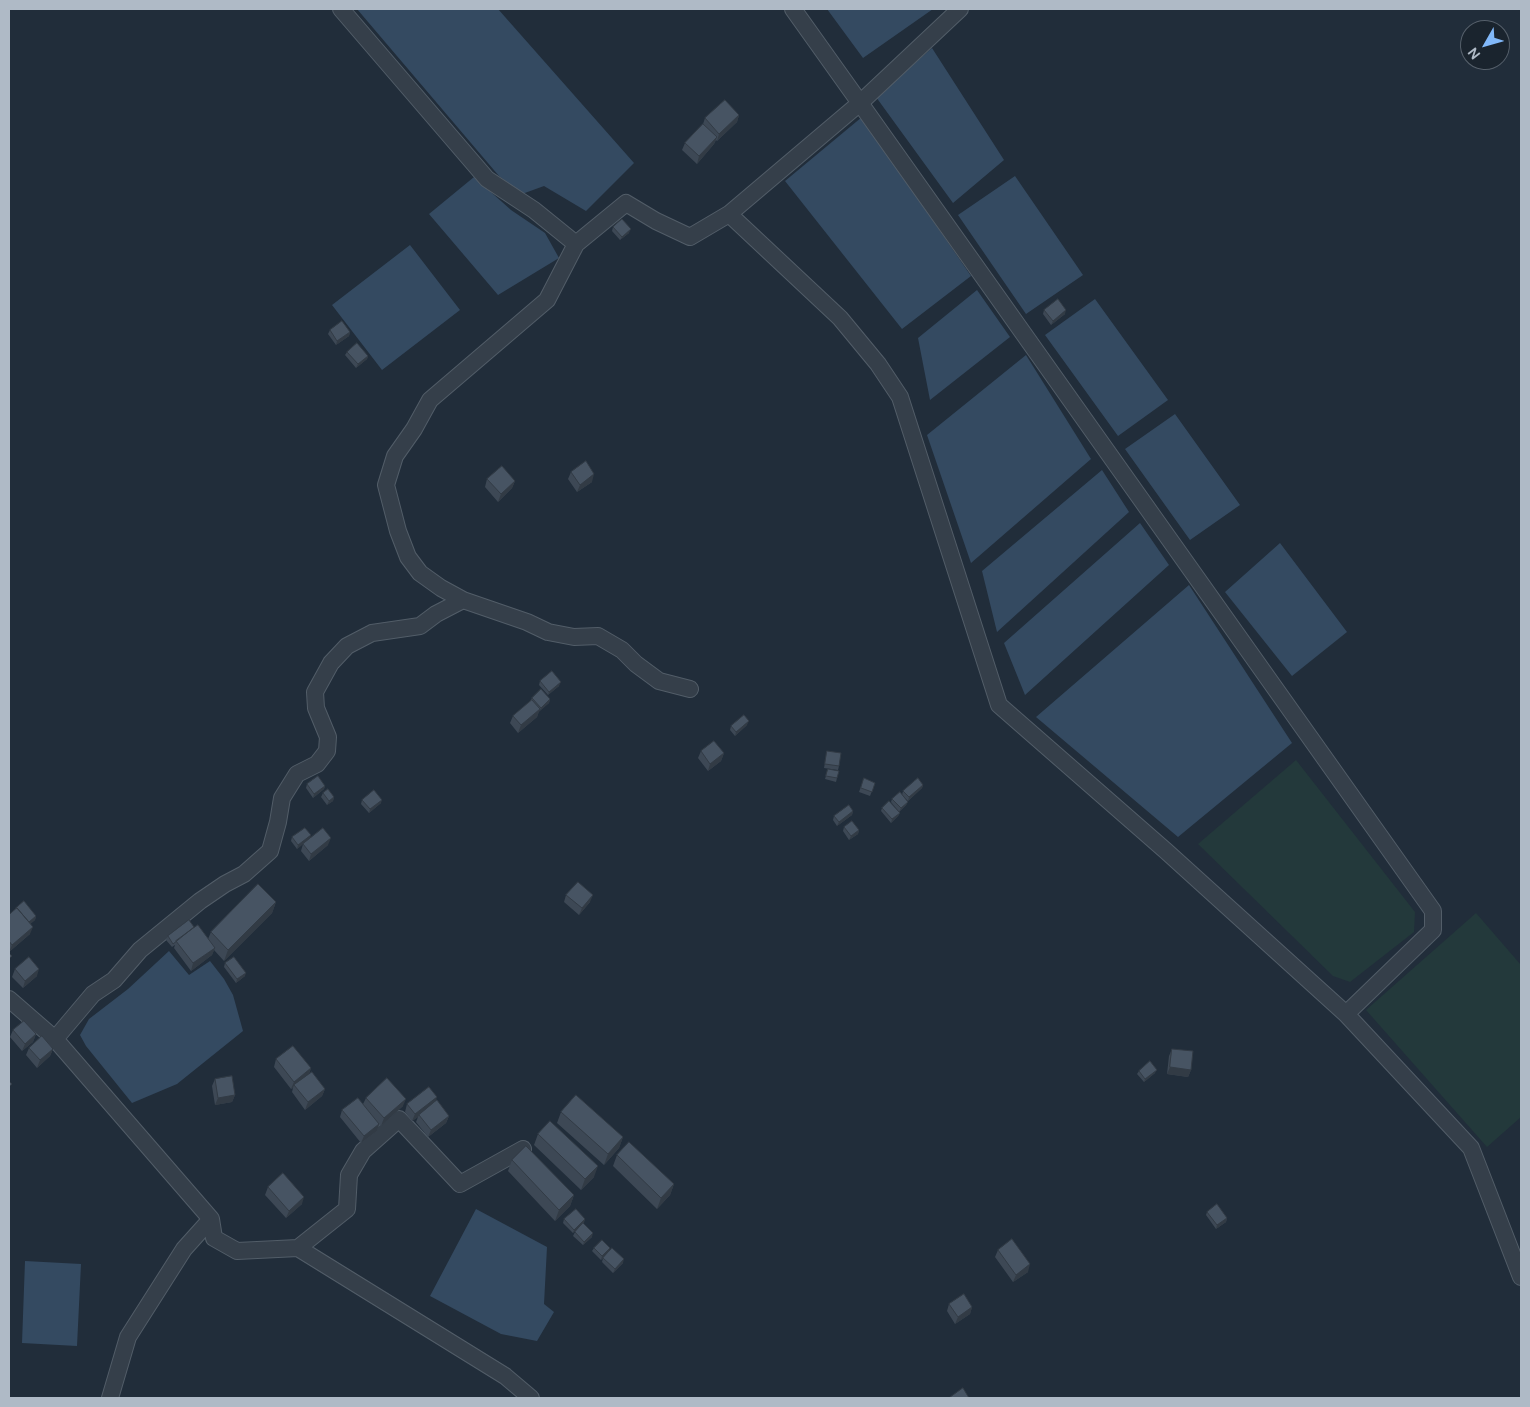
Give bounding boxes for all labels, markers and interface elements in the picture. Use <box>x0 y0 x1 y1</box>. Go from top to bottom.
north arrow <box>1460 20 1510 70</box>
text: N <box>1464 44 1484 63</box>

